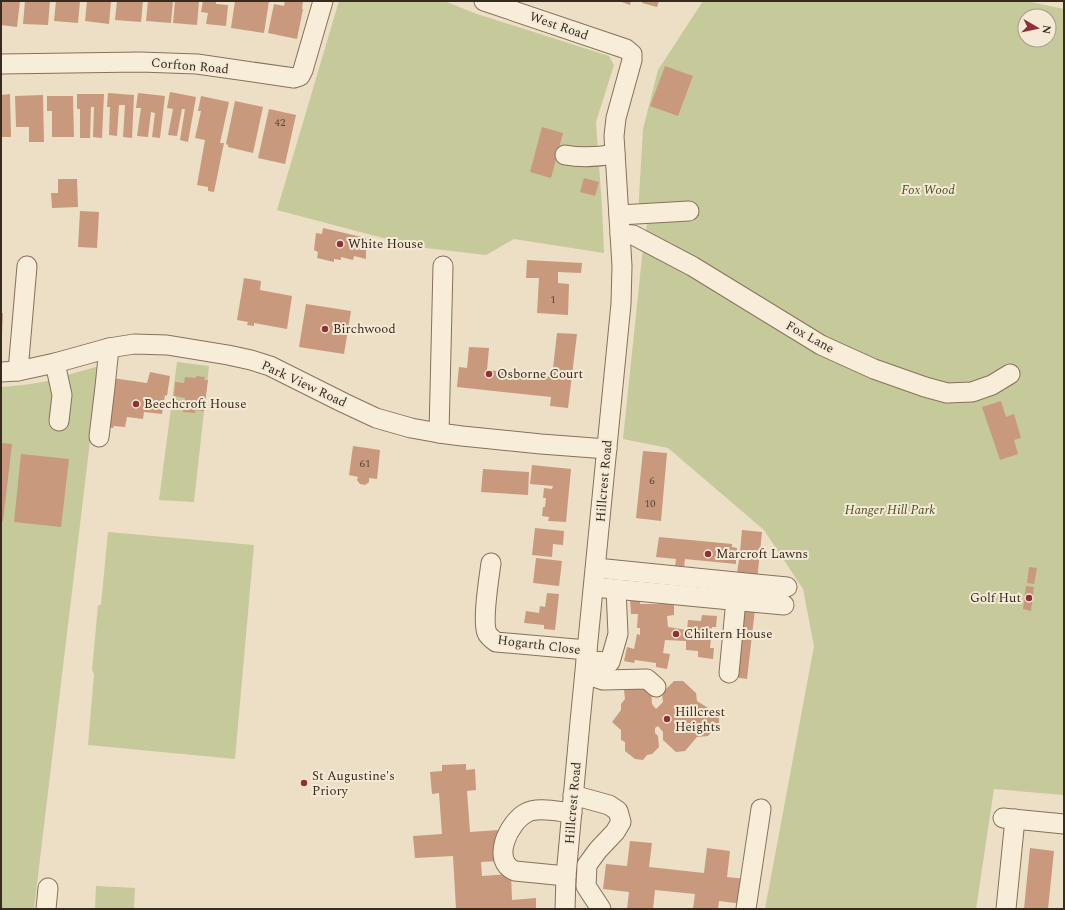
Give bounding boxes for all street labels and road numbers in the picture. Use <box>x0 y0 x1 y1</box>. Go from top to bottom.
street label: West Road <box>527 7 591 45</box>
street label: Corfton Road <box>150 53 230 79</box>
street label: Fox Lane <box>782 315 838 359</box>
street label: Park View Road <box>258 355 350 413</box>
street label: Hillcrest Road <box>590 439 618 523</box>
street label: Hogarth Close <box>496 630 582 660</box>
street label: Hillcrest Road <box>559 761 587 845</box>

